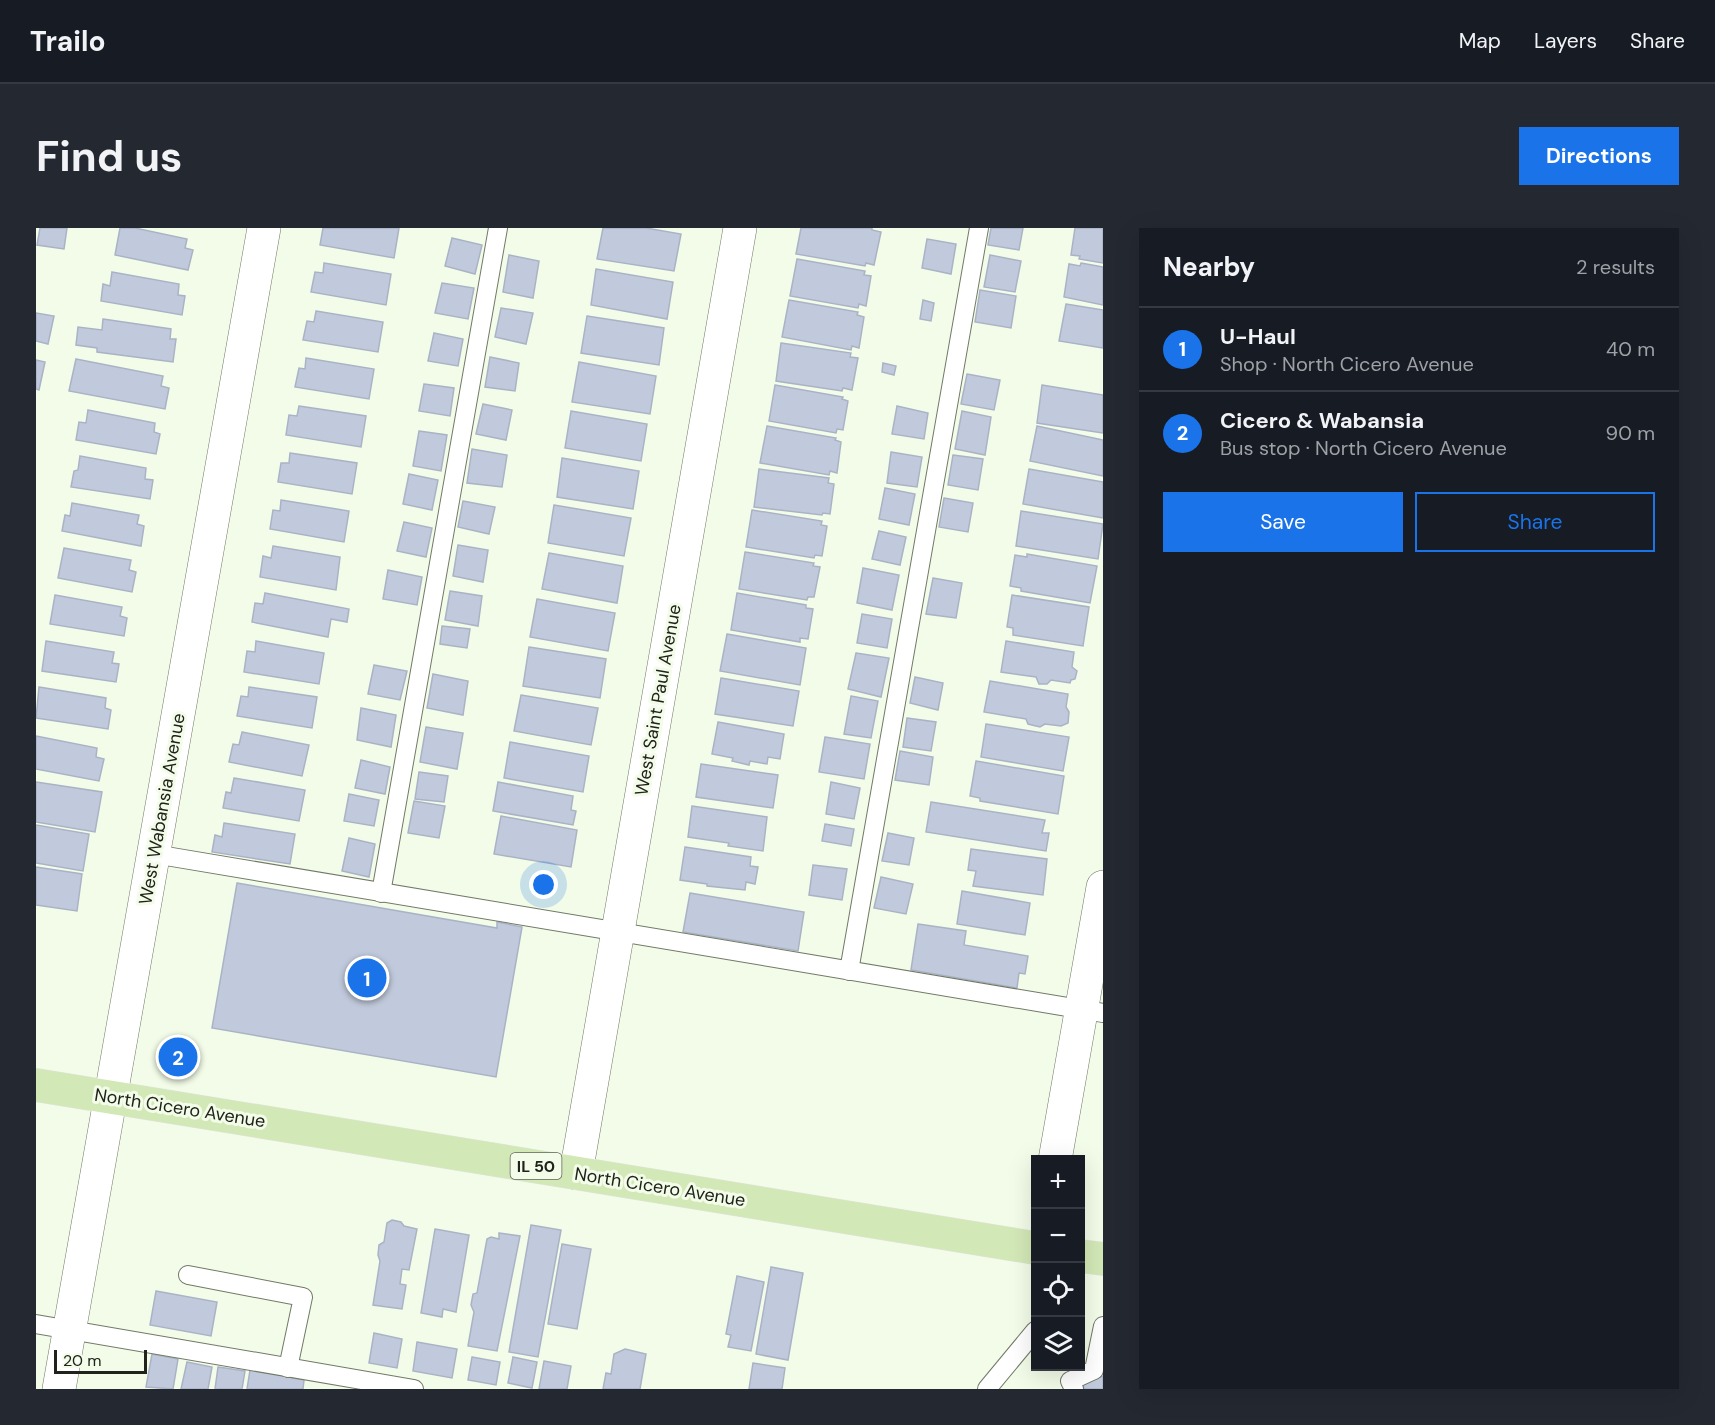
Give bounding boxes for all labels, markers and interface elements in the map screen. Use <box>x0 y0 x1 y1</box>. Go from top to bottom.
text: Trailo <box>30 23 106 60</box>
text: Map <box>1459 27 1501 55</box>
text: Layers <box>1534 27 1597 55</box>
text: Share <box>1630 27 1685 55</box>
button: Directions <box>1519 127 1679 185</box>
text: Find us <box>36 129 182 184</box>
text: Nearby <box>1163 250 1255 284</box>
text: 2 results <box>1576 254 1655 280</box>
text: U-Haul <box>1220 322 1296 351</box>
text: 1 <box>1179 336 1186 362</box>
text: 40 m <box>1606 336 1655 362</box>
text: Shop · North Cicero Avenue <box>1220 351 1474 377</box>
text: Cicero & Wabansia <box>1220 406 1424 435</box>
text: 2 <box>1177 420 1188 446</box>
text: 90 m <box>1606 420 1655 446</box>
text: Bus stop · North Cicero Avenue <box>1220 435 1507 461</box>
button: Save <box>1163 492 1403 552</box>
button: Share <box>1415 492 1655 552</box>
street label: West Saint Paul Avenue <box>629 602 687 798</box>
street label: West Wabansia Avenue <box>133 711 191 907</box>
your location <box>529 870 558 899</box>
pin: 1 <box>348 956 386 1000</box>
pin: 2 <box>158 1034 198 1080</box>
street label: North Cicero Avenue <box>93 1083 267 1133</box>
road number: IL 50 <box>510 1153 562 1179</box>
map controls <box>1031 1155 1085 1371</box>
button: + <box>1031 1155 1085 1209</box>
street label: North Cicero Avenue <box>573 1162 747 1212</box>
button: − <box>1031 1209 1085 1263</box>
button: locate <box>1031 1263 1085 1317</box>
button: layers <box>1031 1317 1085 1371</box>
scale bar <box>54 1347 147 1374</box>
text: 20 m <box>63 1350 102 1371</box>

